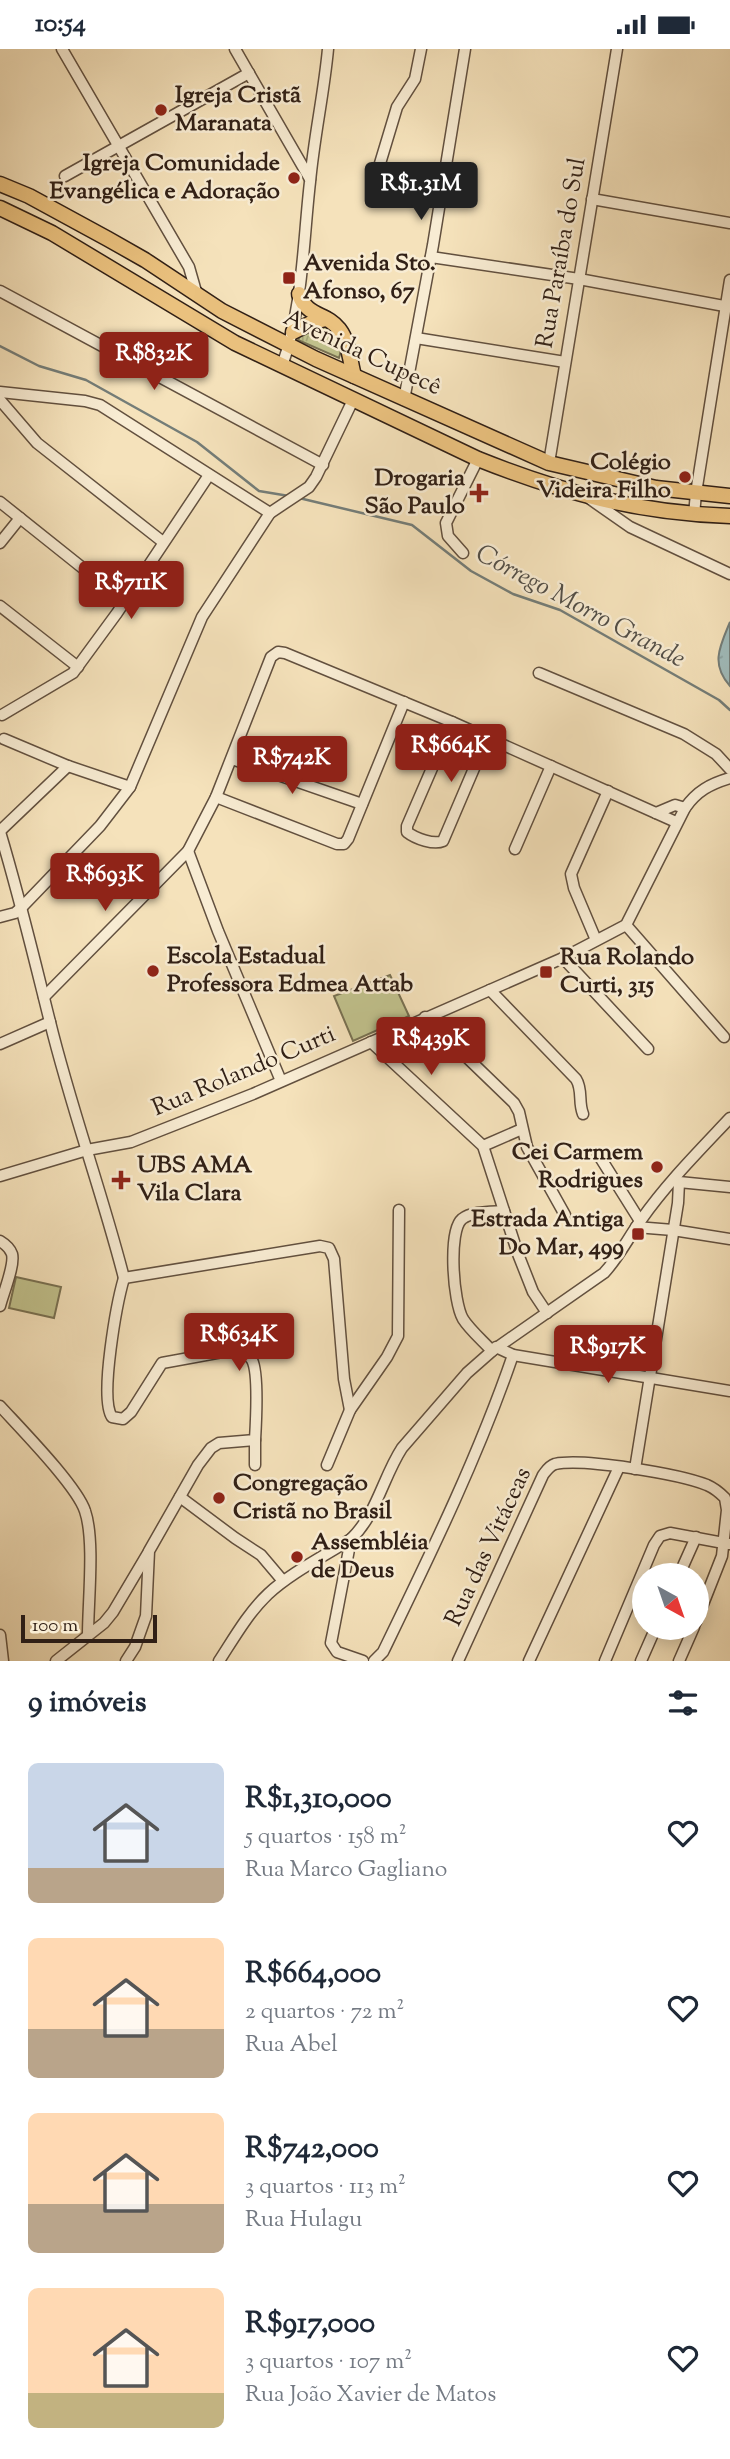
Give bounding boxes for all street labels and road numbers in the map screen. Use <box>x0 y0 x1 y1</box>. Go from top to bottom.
street label: Rua Paraíba do Sul <box>529 155 596 351</box>
street label: Avenida Cupecê <box>277 301 447 405</box>
street label: Rua Rolando Curti <box>147 1018 341 1126</box>
street label: Rua das Vitáceas <box>437 1462 541 1632</box>

